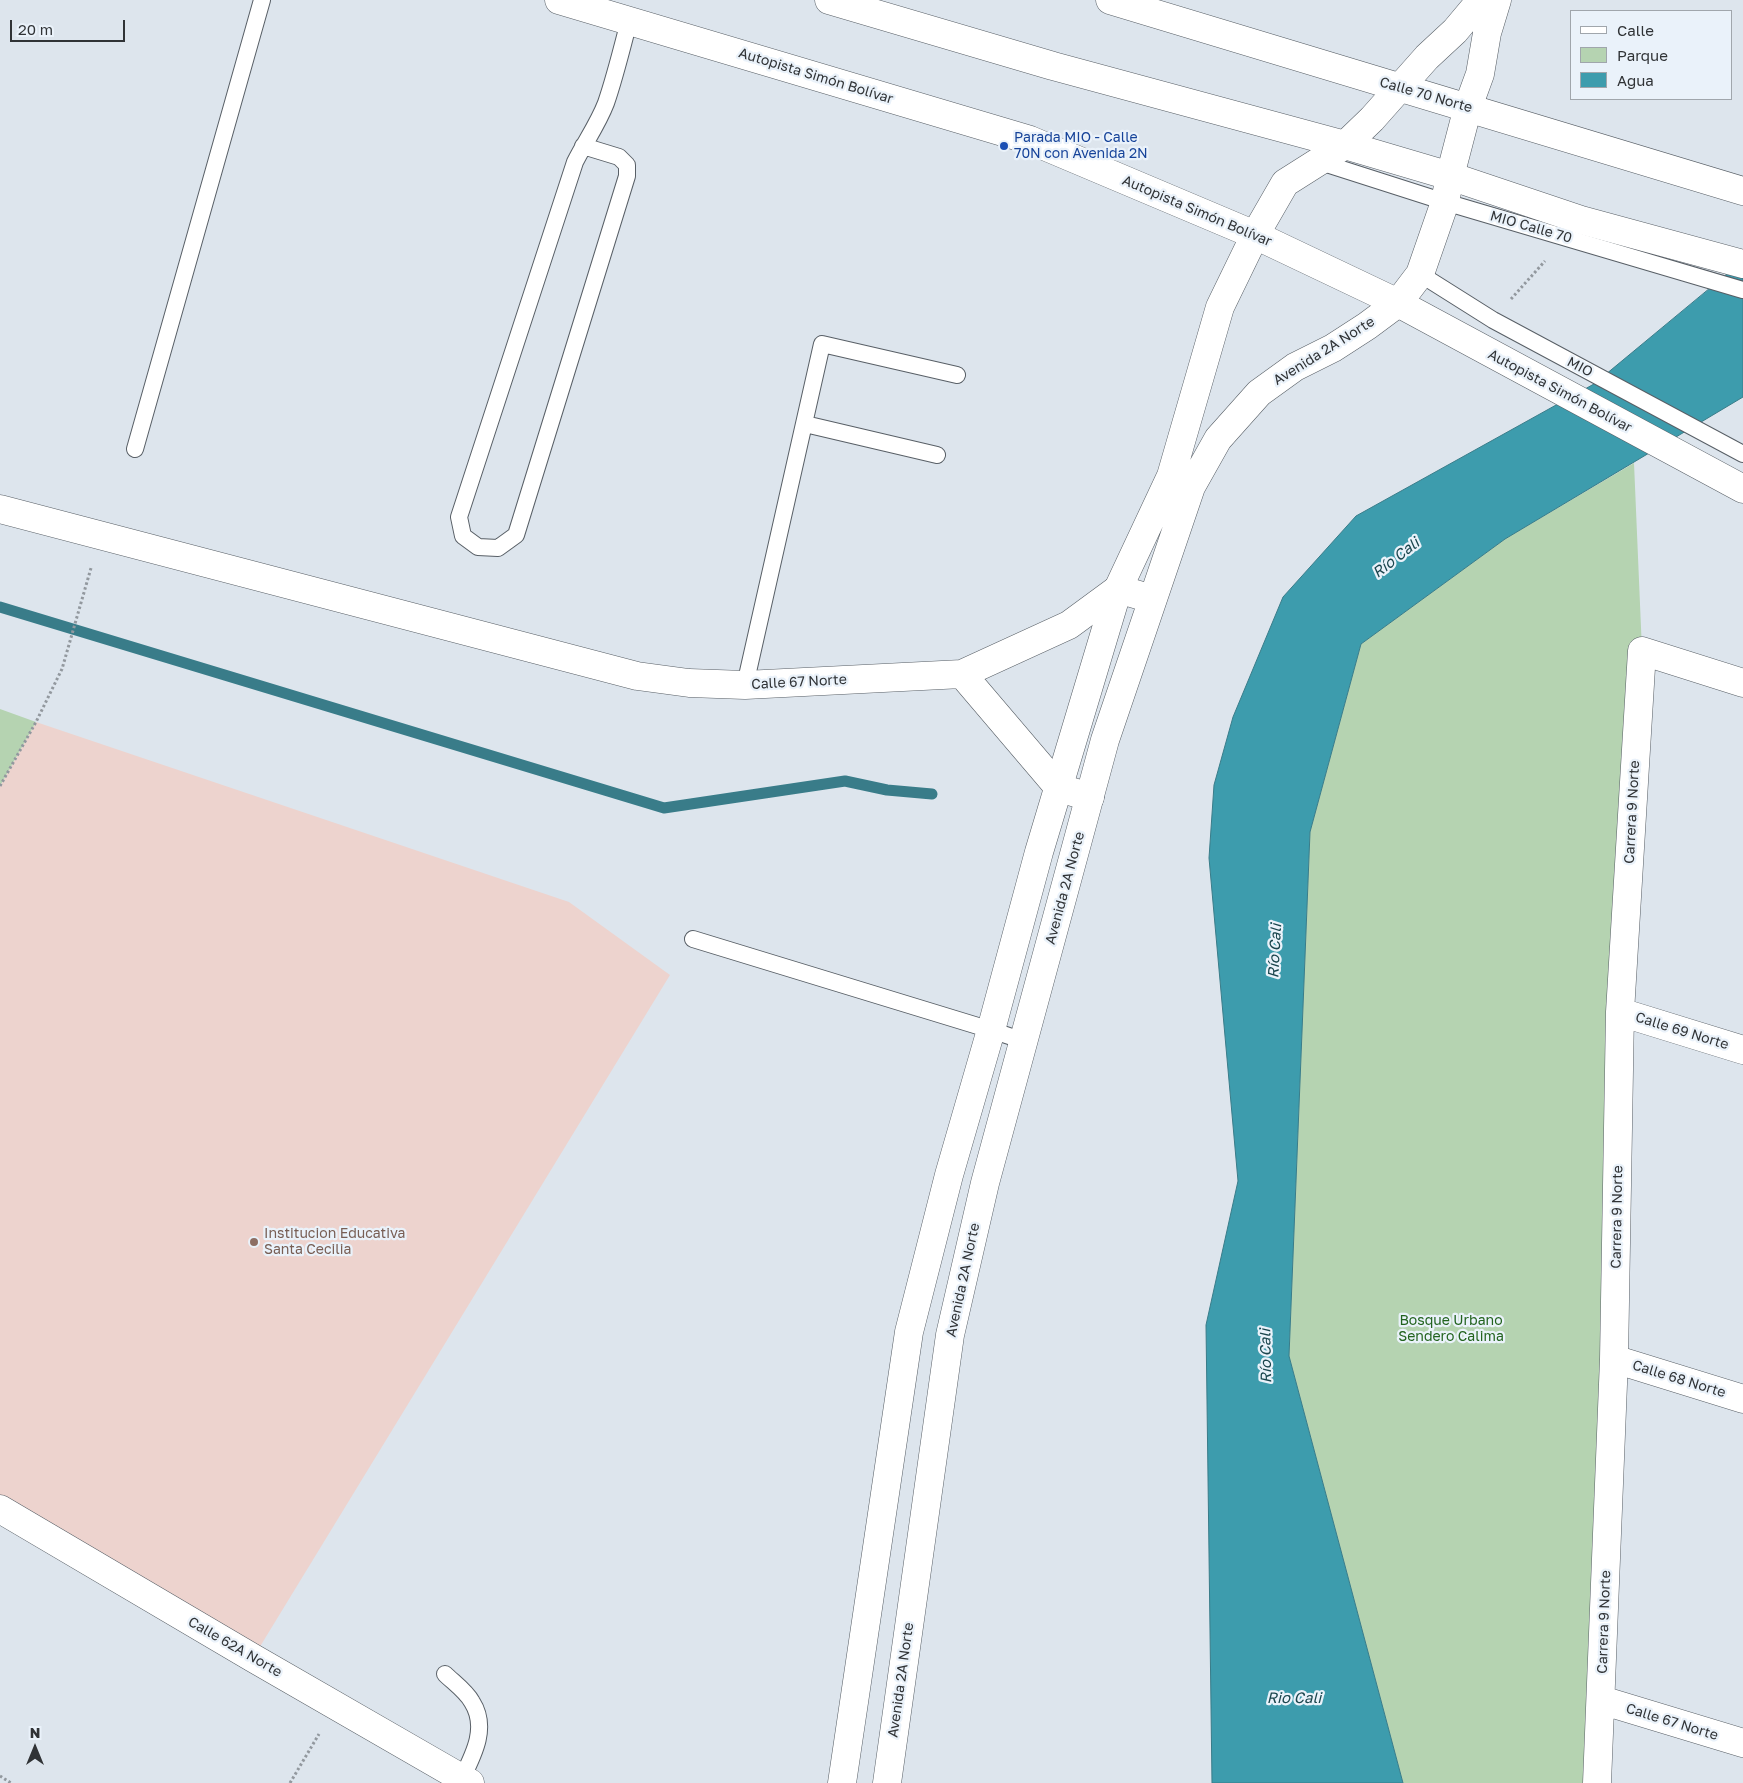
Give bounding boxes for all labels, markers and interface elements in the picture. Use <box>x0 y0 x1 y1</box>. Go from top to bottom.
scale bar <box>12 10 128 42</box>
legend <box>1570 10 1733 100</box>
text: 20 m <box>18 20 53 38</box>
text: Calle <box>1617 21 1654 39</box>
street label: Autopista Simón Bolívar <box>737 44 895 108</box>
text: Parque <box>1617 46 1668 64</box>
text: Agua <box>1617 71 1654 89</box>
street label: Calle 70 Norte <box>1378 74 1474 116</box>
place label: Parada MIO - Calle 70N con Avenida 2N <box>1014 130 1148 162</box>
marker: Parada MIO - Calle 70N con Avenida 2N <box>998 140 1010 152</box>
street label: Autopista Simón Bolívar <box>1120 172 1274 250</box>
street label: MIO Calle 70 <box>1488 207 1574 247</box>
street label: Avenida 2A Norte <box>1270 313 1378 389</box>
street label: Autopista Simón Bolívar <box>1485 346 1635 436</box>
street label: MIO <box>1564 353 1596 381</box>
water label: Río Cali <box>1369 534 1423 582</box>
street label: Calle 67 Norte <box>751 671 847 693</box>
street label: Carrera 9 Norte <box>1621 760 1643 864</box>
street label: Avenida 2A Norte <box>1042 830 1088 946</box>
water label: Río Cali <box>1265 923 1285 979</box>
street label: Calle 69 Norte <box>1633 1009 1731 1053</box>
street label: Carrera 9 Norte <box>1608 1165 1626 1269</box>
street label: Avenida 2A Norte <box>943 1221 983 1339</box>
place label: Institucion Educativa Santa Cecilia <box>264 1226 405 1258</box>
marker: Institucion Educativa Santa Cecilia <box>248 1236 260 1248</box>
park label: Bosque Urbano Sendero Calima <box>1398 1313 1504 1345</box>
water label: Río Cali <box>1257 1329 1275 1383</box>
street label: Calle 68 Norte <box>1630 1357 1728 1401</box>
street label: Carrera 9 Norte <box>1594 1570 1614 1674</box>
street label: Calle 62A Norte <box>185 1613 285 1681</box>
street label: Avenida 2A Norte <box>885 1621 917 1739</box>
water label: Rio Cali <box>1267 1689 1321 1707</box>
street label: Calle 67 Norte <box>1624 1700 1720 1744</box>
north arrow <box>10 1723 60 1773</box>
text: N <box>30 1724 40 1741</box>

